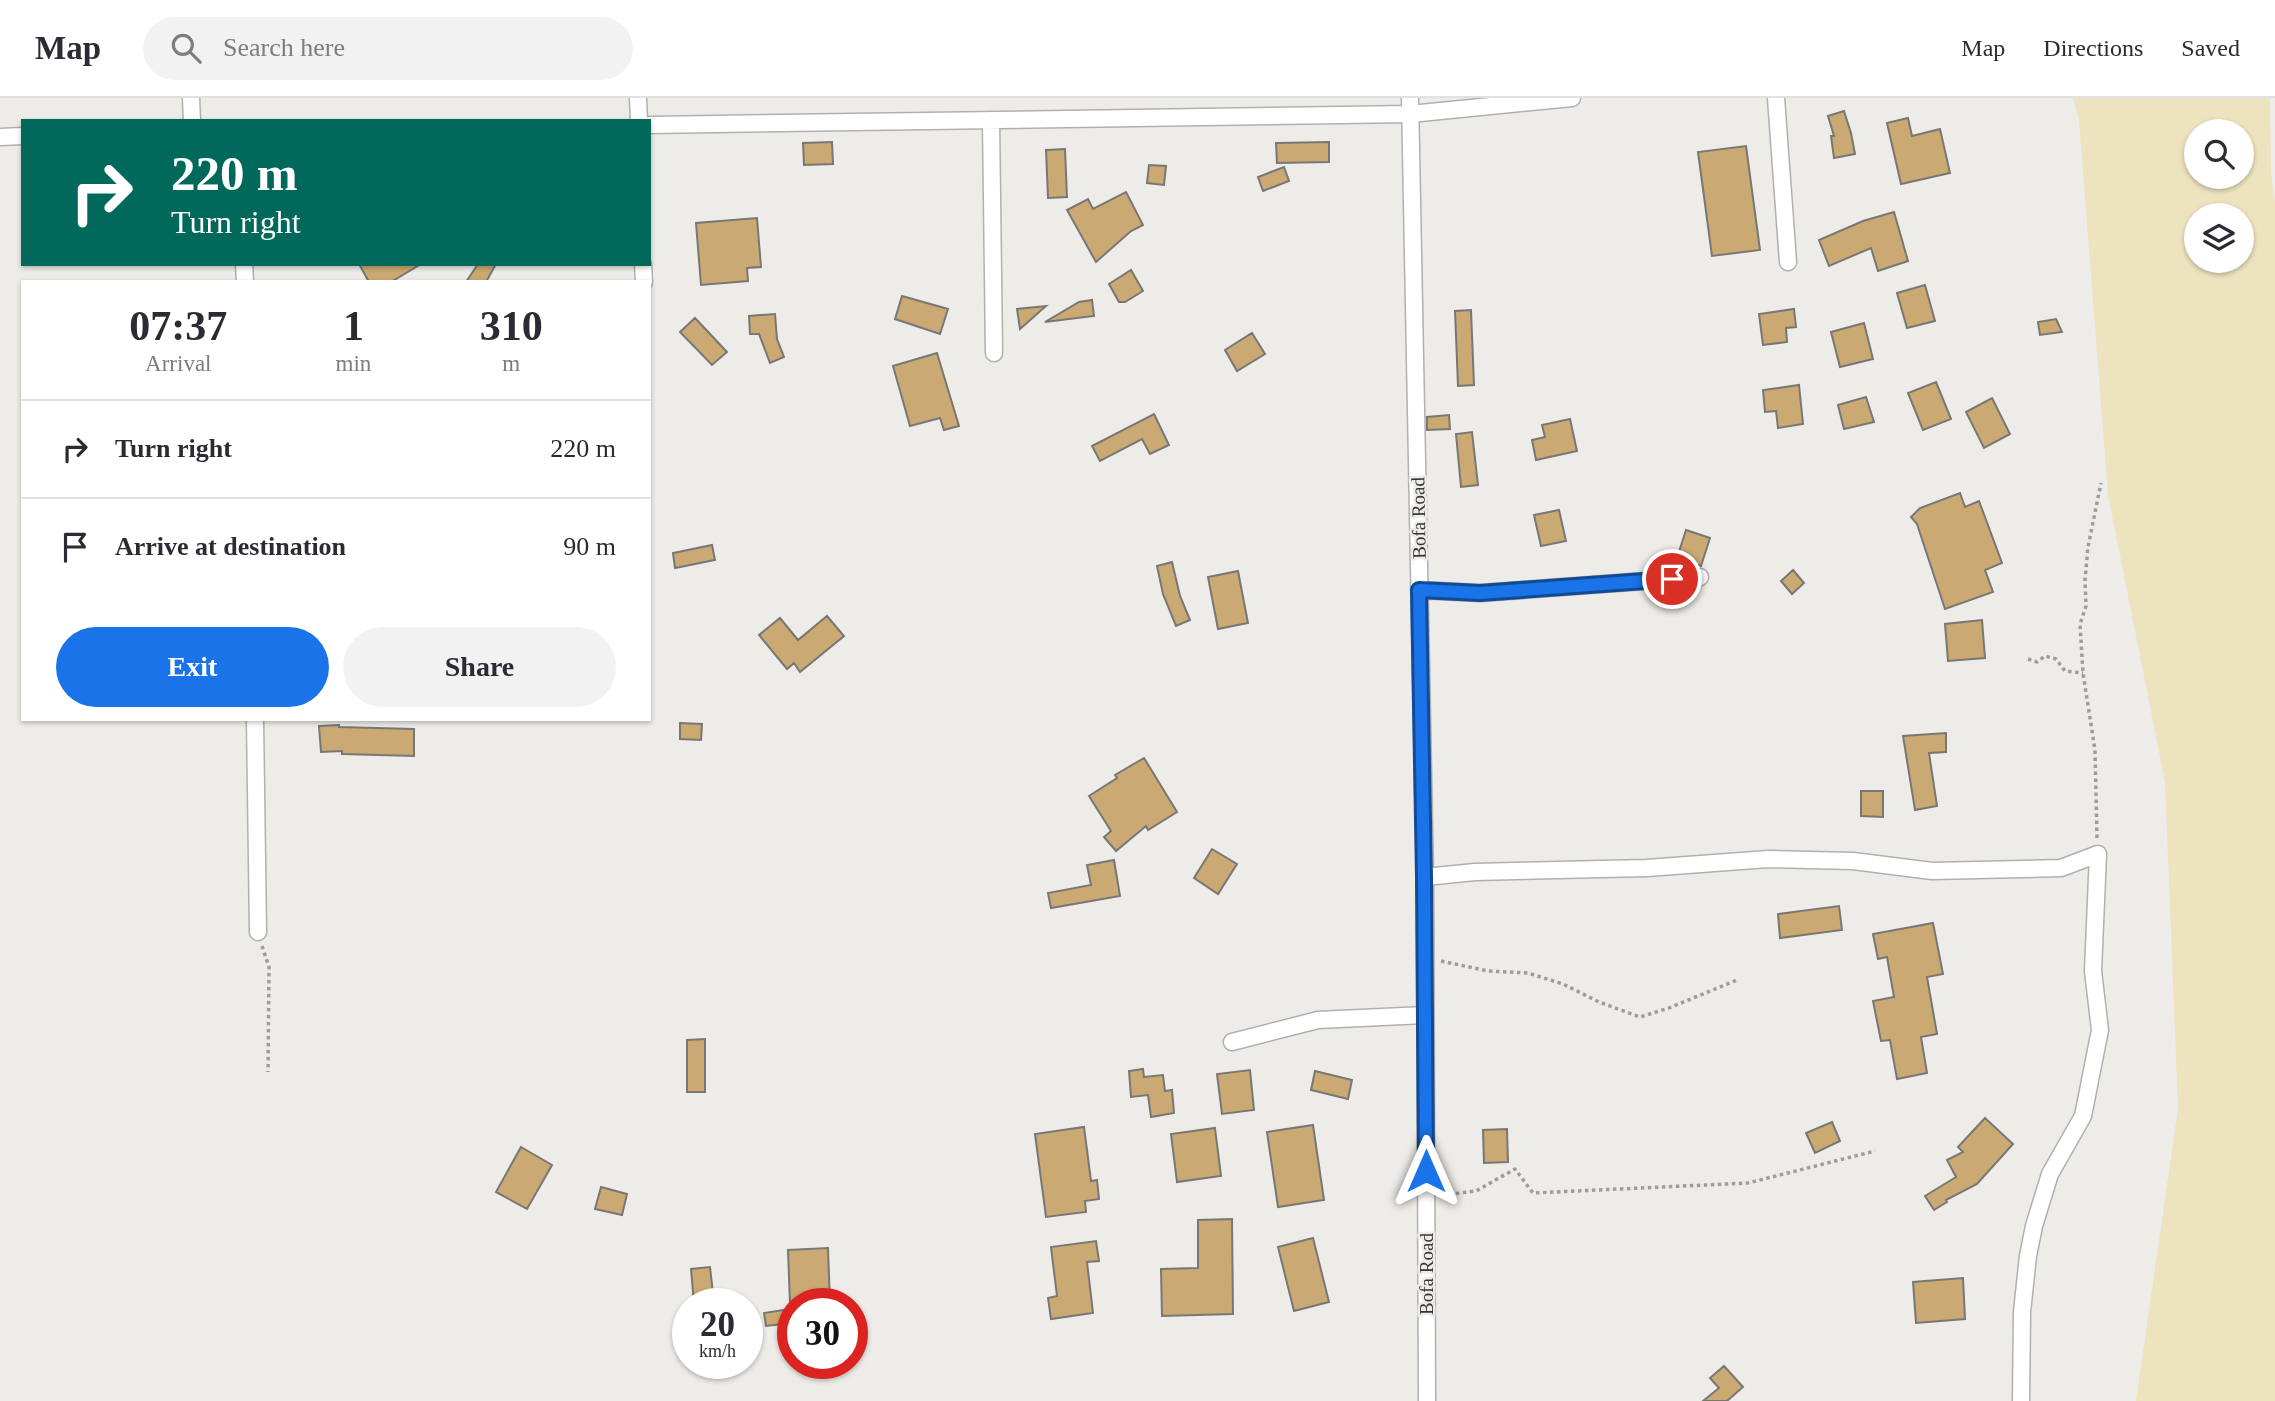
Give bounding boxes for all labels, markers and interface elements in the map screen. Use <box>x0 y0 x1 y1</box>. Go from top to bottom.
search box <box>143 17 633 80</box>
icon: search <box>167 29 205 67</box>
text: Map <box>35 30 101 66</box>
text: Search here <box>223 33 345 62</box>
text: Map <box>1961 35 2005 61</box>
text: Directions <box>2043 35 2143 61</box>
text: Saved <box>2181 35 2240 61</box>
map controls <box>2184 119 2254 273</box>
button: search <box>2184 119 2254 189</box>
text: 220 m <box>171 146 298 201</box>
icon: right <box>56 147 147 238</box>
button: layers <box>2184 203 2254 273</box>
text: Turn right <box>171 204 301 240</box>
text: 07:37 <box>129 303 227 349</box>
text: 1 <box>343 303 364 349</box>
text: 310 <box>480 303 543 349</box>
text: Arrival <box>145 351 212 376</box>
text: min <box>336 351 371 376</box>
text: m <box>502 351 520 376</box>
icon: right <box>56 430 94 468</box>
text: Turn right <box>115 434 232 463</box>
text: 220 m <box>550 434 616 463</box>
street label: Bofa Road <box>1407 476 1430 559</box>
icon: arrive <box>56 528 94 566</box>
text: Arrive at destination <box>115 532 346 561</box>
text: 90 m <box>563 532 616 561</box>
pin <box>1642 549 1702 609</box>
icon: arrive <box>1653 560 1691 598</box>
button: Exit <box>56 627 329 707</box>
button: Share <box>343 627 616 707</box>
position arrow <box>1389 1134 1463 1208</box>
street label: Bofa Road <box>1416 1233 1437 1315</box>
speed limit sign: 30 <box>777 1288 868 1379</box>
text: 20 <box>700 1305 735 1344</box>
text: km/h <box>699 1341 736 1361</box>

